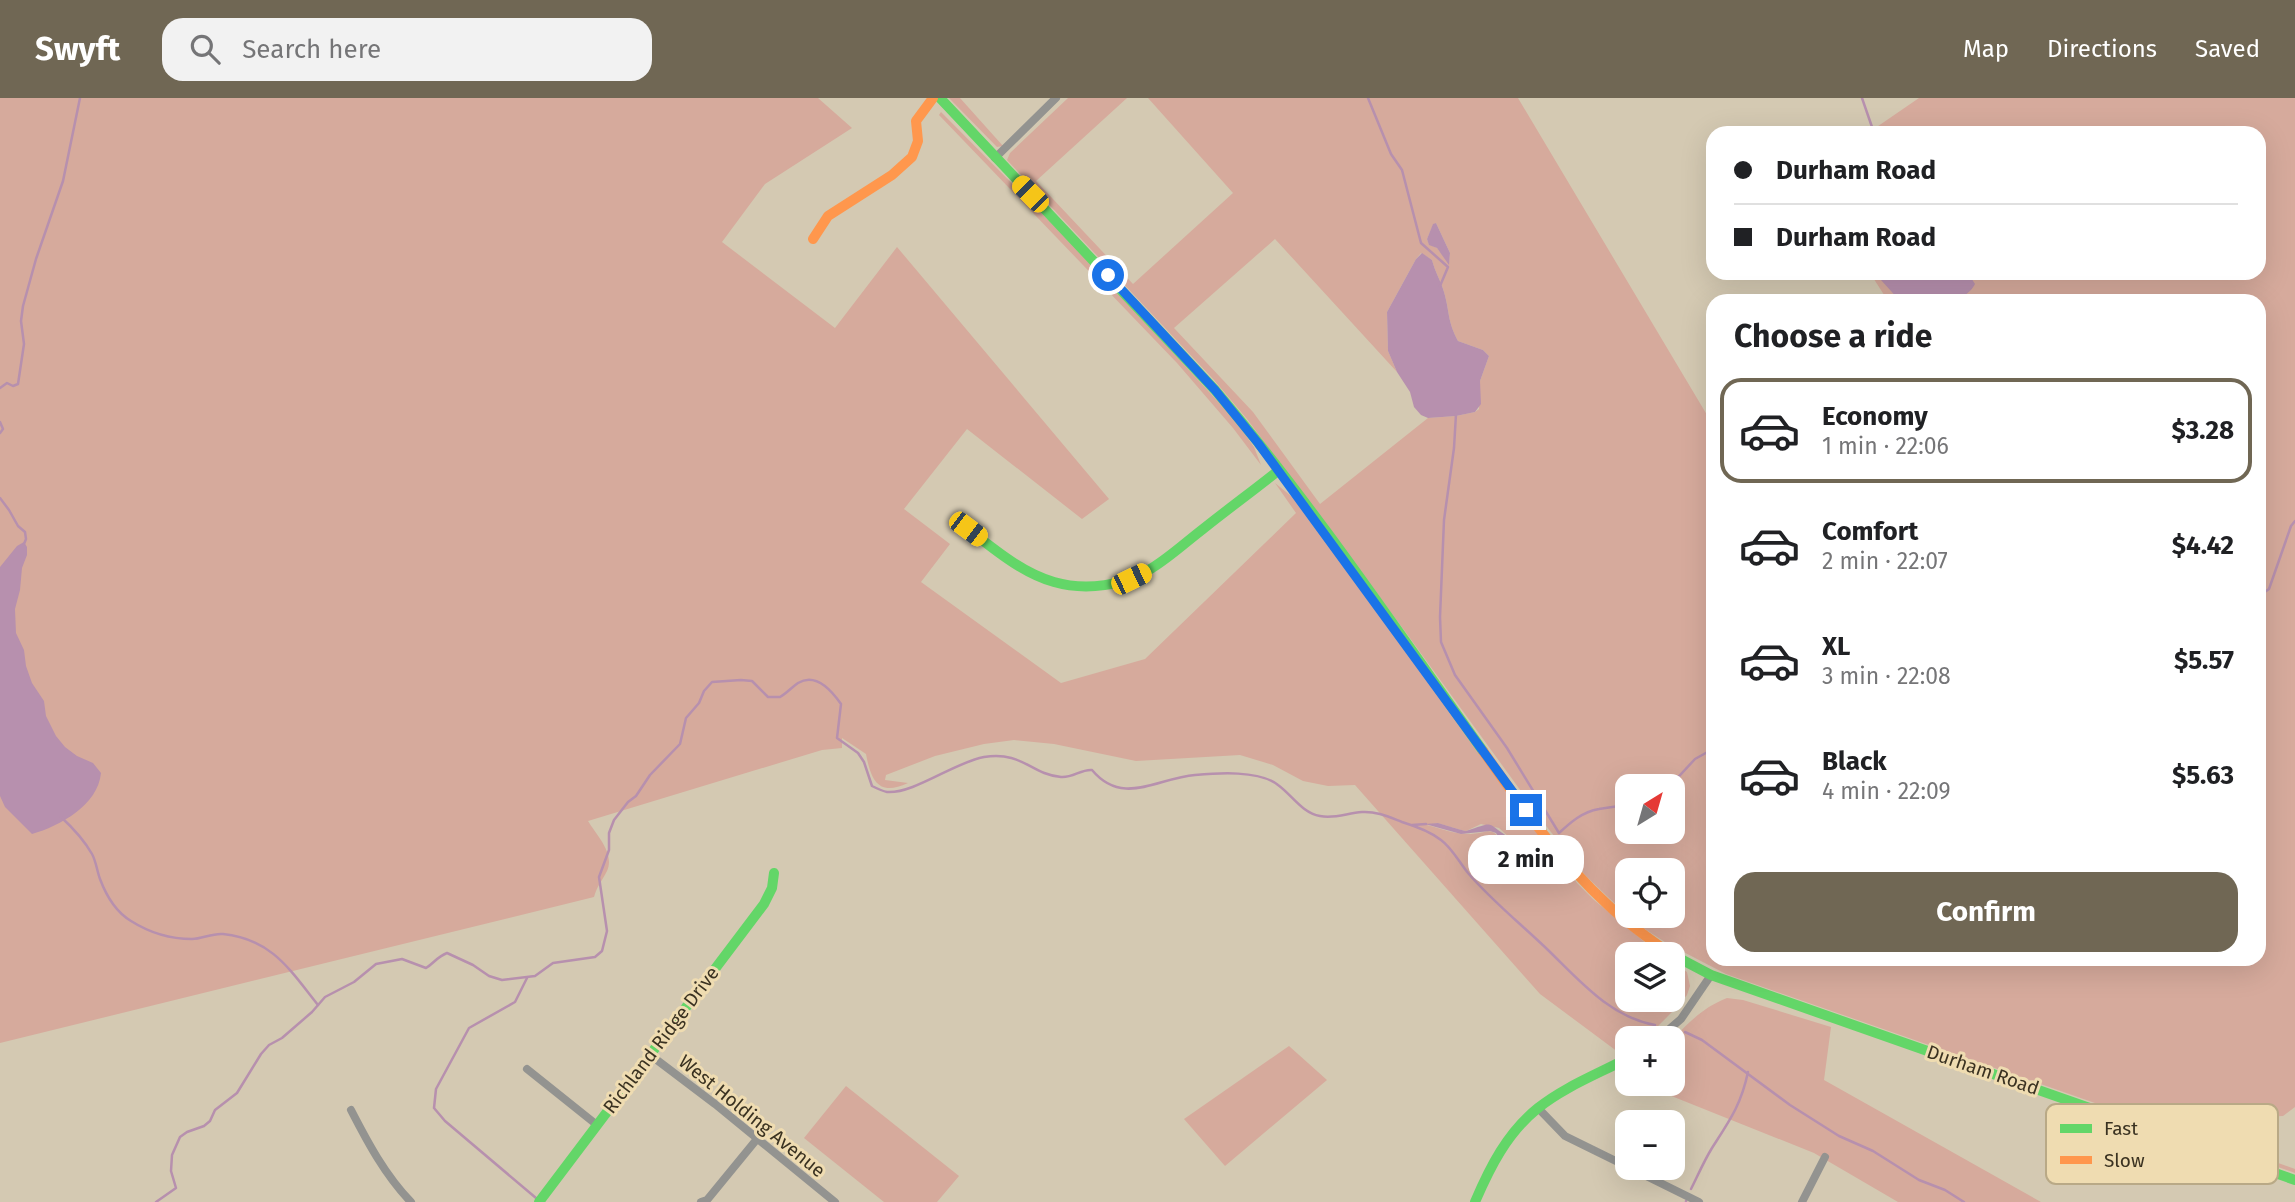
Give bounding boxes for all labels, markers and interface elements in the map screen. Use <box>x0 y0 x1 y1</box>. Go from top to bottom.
search box <box>162 18 652 81</box>
text: Swyft <box>35 29 120 69</box>
icon: search <box>186 30 224 68</box>
text: Search here <box>242 34 381 65</box>
text: Map <box>1963 35 2009 63</box>
text: Directions <box>2047 35 2157 63</box>
text: Saved <box>2195 35 2260 63</box>
text: Durham Road <box>1776 155 1936 186</box>
car <box>1008 172 1053 216</box>
text: Durham Road <box>1776 222 1936 253</box>
route start <box>1092 259 1124 291</box>
text: Choose a ride <box>1734 317 1932 355</box>
icon: car <box>1738 399 1801 462</box>
text: Economy <box>1822 401 1928 432</box>
text: $3.28 <box>2171 415 2234 446</box>
text: 1 min · 22:06 <box>1822 432 1949 460</box>
car <box>945 508 992 550</box>
icon: car <box>1738 514 1801 577</box>
text: Comfort <box>1822 516 1918 547</box>
text: $4.42 <box>2172 530 2234 561</box>
text: 2 min · 22:07 <box>1822 547 1948 575</box>
car <box>1108 560 1155 598</box>
icon: car <box>1738 629 1801 692</box>
text: XL <box>1822 631 1850 662</box>
text: $5.57 <box>2174 645 2234 676</box>
text: 3 min · 22:08 <box>1822 662 1951 690</box>
icon: car <box>1738 744 1801 807</box>
text: Black <box>1822 746 1887 777</box>
text: $5.63 <box>2172 760 2234 791</box>
north arrow <box>1615 774 1685 844</box>
map controls <box>1615 774 1685 1180</box>
text: 4 min · 22:09 <box>1822 777 1951 805</box>
route end <box>1510 794 1542 826</box>
callout: 2 min <box>1468 834 1584 884</box>
text: 2 min <box>1498 845 1554 873</box>
button: locate <box>1615 858 1685 928</box>
button: Confirm <box>1734 872 2238 952</box>
button: layers <box>1615 942 1685 1012</box>
street label: Richland Ridge Drive <box>598 962 724 1118</box>
button: + <box>1615 1026 1685 1096</box>
street label: Durham Road <box>1924 1040 2042 1100</box>
street label: West Holding Avenue <box>674 1050 830 1182</box>
legend <box>2046 1104 2278 1184</box>
button: − <box>1615 1110 1685 1180</box>
text: Fast <box>2104 1117 2138 1140</box>
text: Slow <box>2104 1149 2145 1172</box>

